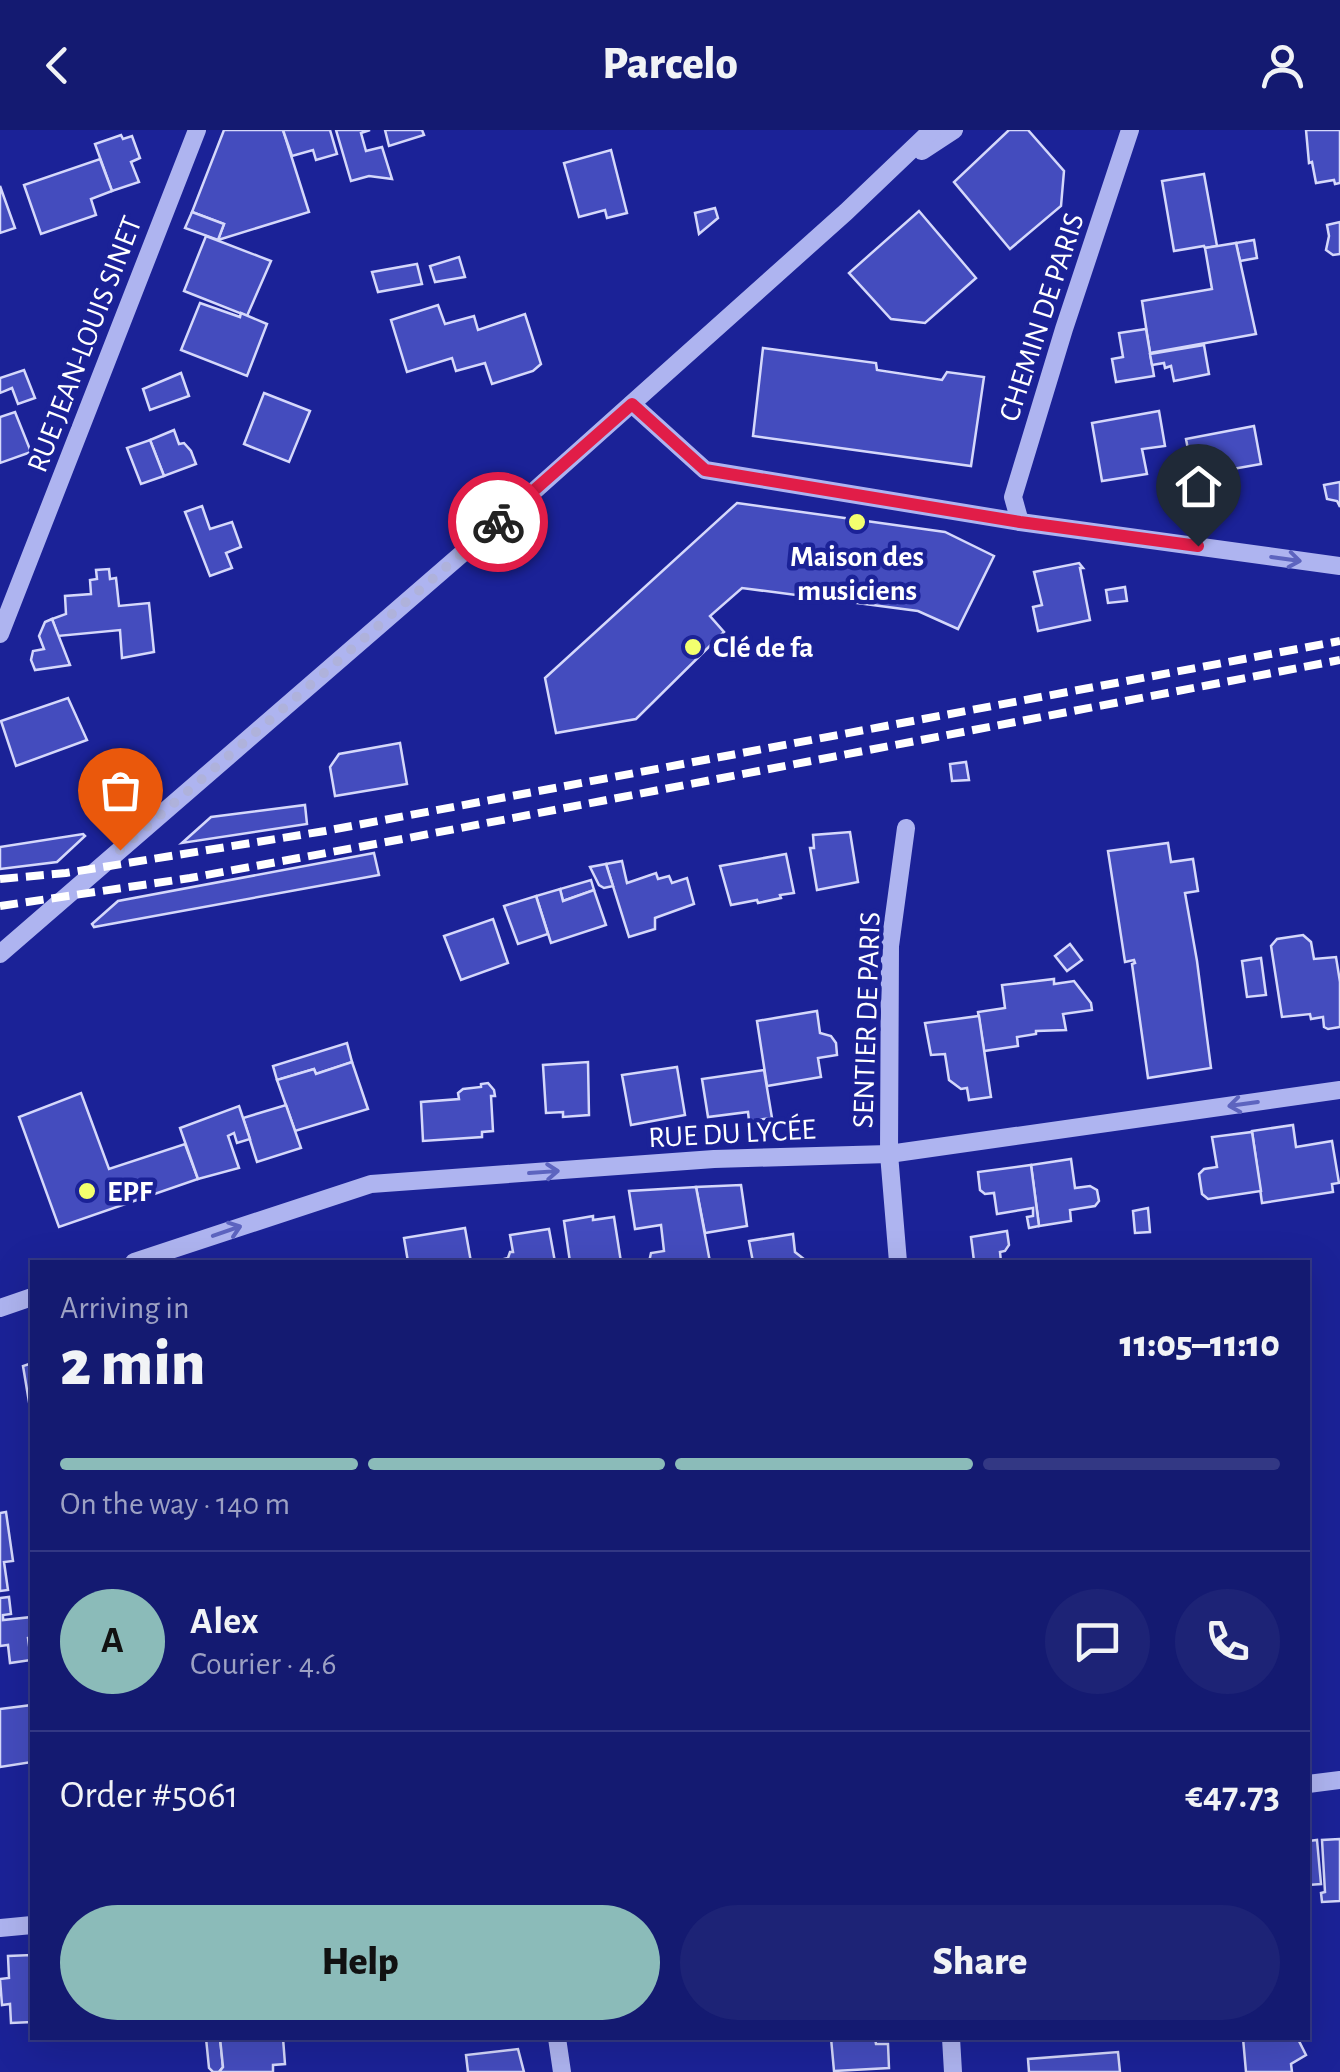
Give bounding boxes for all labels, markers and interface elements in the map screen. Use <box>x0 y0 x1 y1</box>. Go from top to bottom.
icon: back <box>30 38 85 93</box>
icon: person <box>1255 38 1310 93</box>
text: Parcelo <box>602 42 738 87</box>
street label: CHEMIN DE PARIS <box>994 210 1090 425</box>
street label: RUE JEAN-LOUIS SINET <box>22 212 148 476</box>
pin <box>1156 444 1241 547</box>
icon: home <box>1171 459 1226 514</box>
courier <box>448 472 548 572</box>
icon: bike <box>471 495 526 550</box>
marker: Maison des musiciens <box>846 511 868 533</box>
place label: Maison des musiciens <box>790 542 924 606</box>
one-way arrow <box>1269 550 1301 568</box>
place label: Clé de fa <box>713 633 814 663</box>
marker: Clé de fa <box>682 636 704 658</box>
pin <box>78 748 163 851</box>
icon: bag <box>93 763 148 818</box>
street label: SENTIER DE PARIS <box>848 911 886 1129</box>
one-way arrow <box>1228 1095 1260 1113</box>
street label: RUE DU LYCÉE <box>647 1113 817 1153</box>
one-way arrow <box>527 1162 559 1181</box>
place label: EPF <box>107 1177 154 1207</box>
marker: EPF <box>76 1180 98 1202</box>
one-way arrow <box>210 1221 242 1239</box>
text: Arriving in <box>60 1292 189 1324</box>
text: 11:05–11:10 <box>1120 1326 1280 1364</box>
text: 2 min <box>60 1332 206 1397</box>
text: On the way · 140 m <box>60 1488 290 1520</box>
button: chat <box>1045 1589 1150 1694</box>
button: phone <box>1175 1589 1280 1694</box>
text: Alex <box>190 1603 259 1641</box>
text: A <box>101 1622 124 1660</box>
text: Courier · 4.6 <box>190 1648 337 1680</box>
text: Order #5061 <box>60 1777 239 1815</box>
text: €47.73 <box>1185 1777 1280 1815</box>
button: Help <box>60 1905 660 2020</box>
button: Share <box>680 1905 1280 2020</box>

